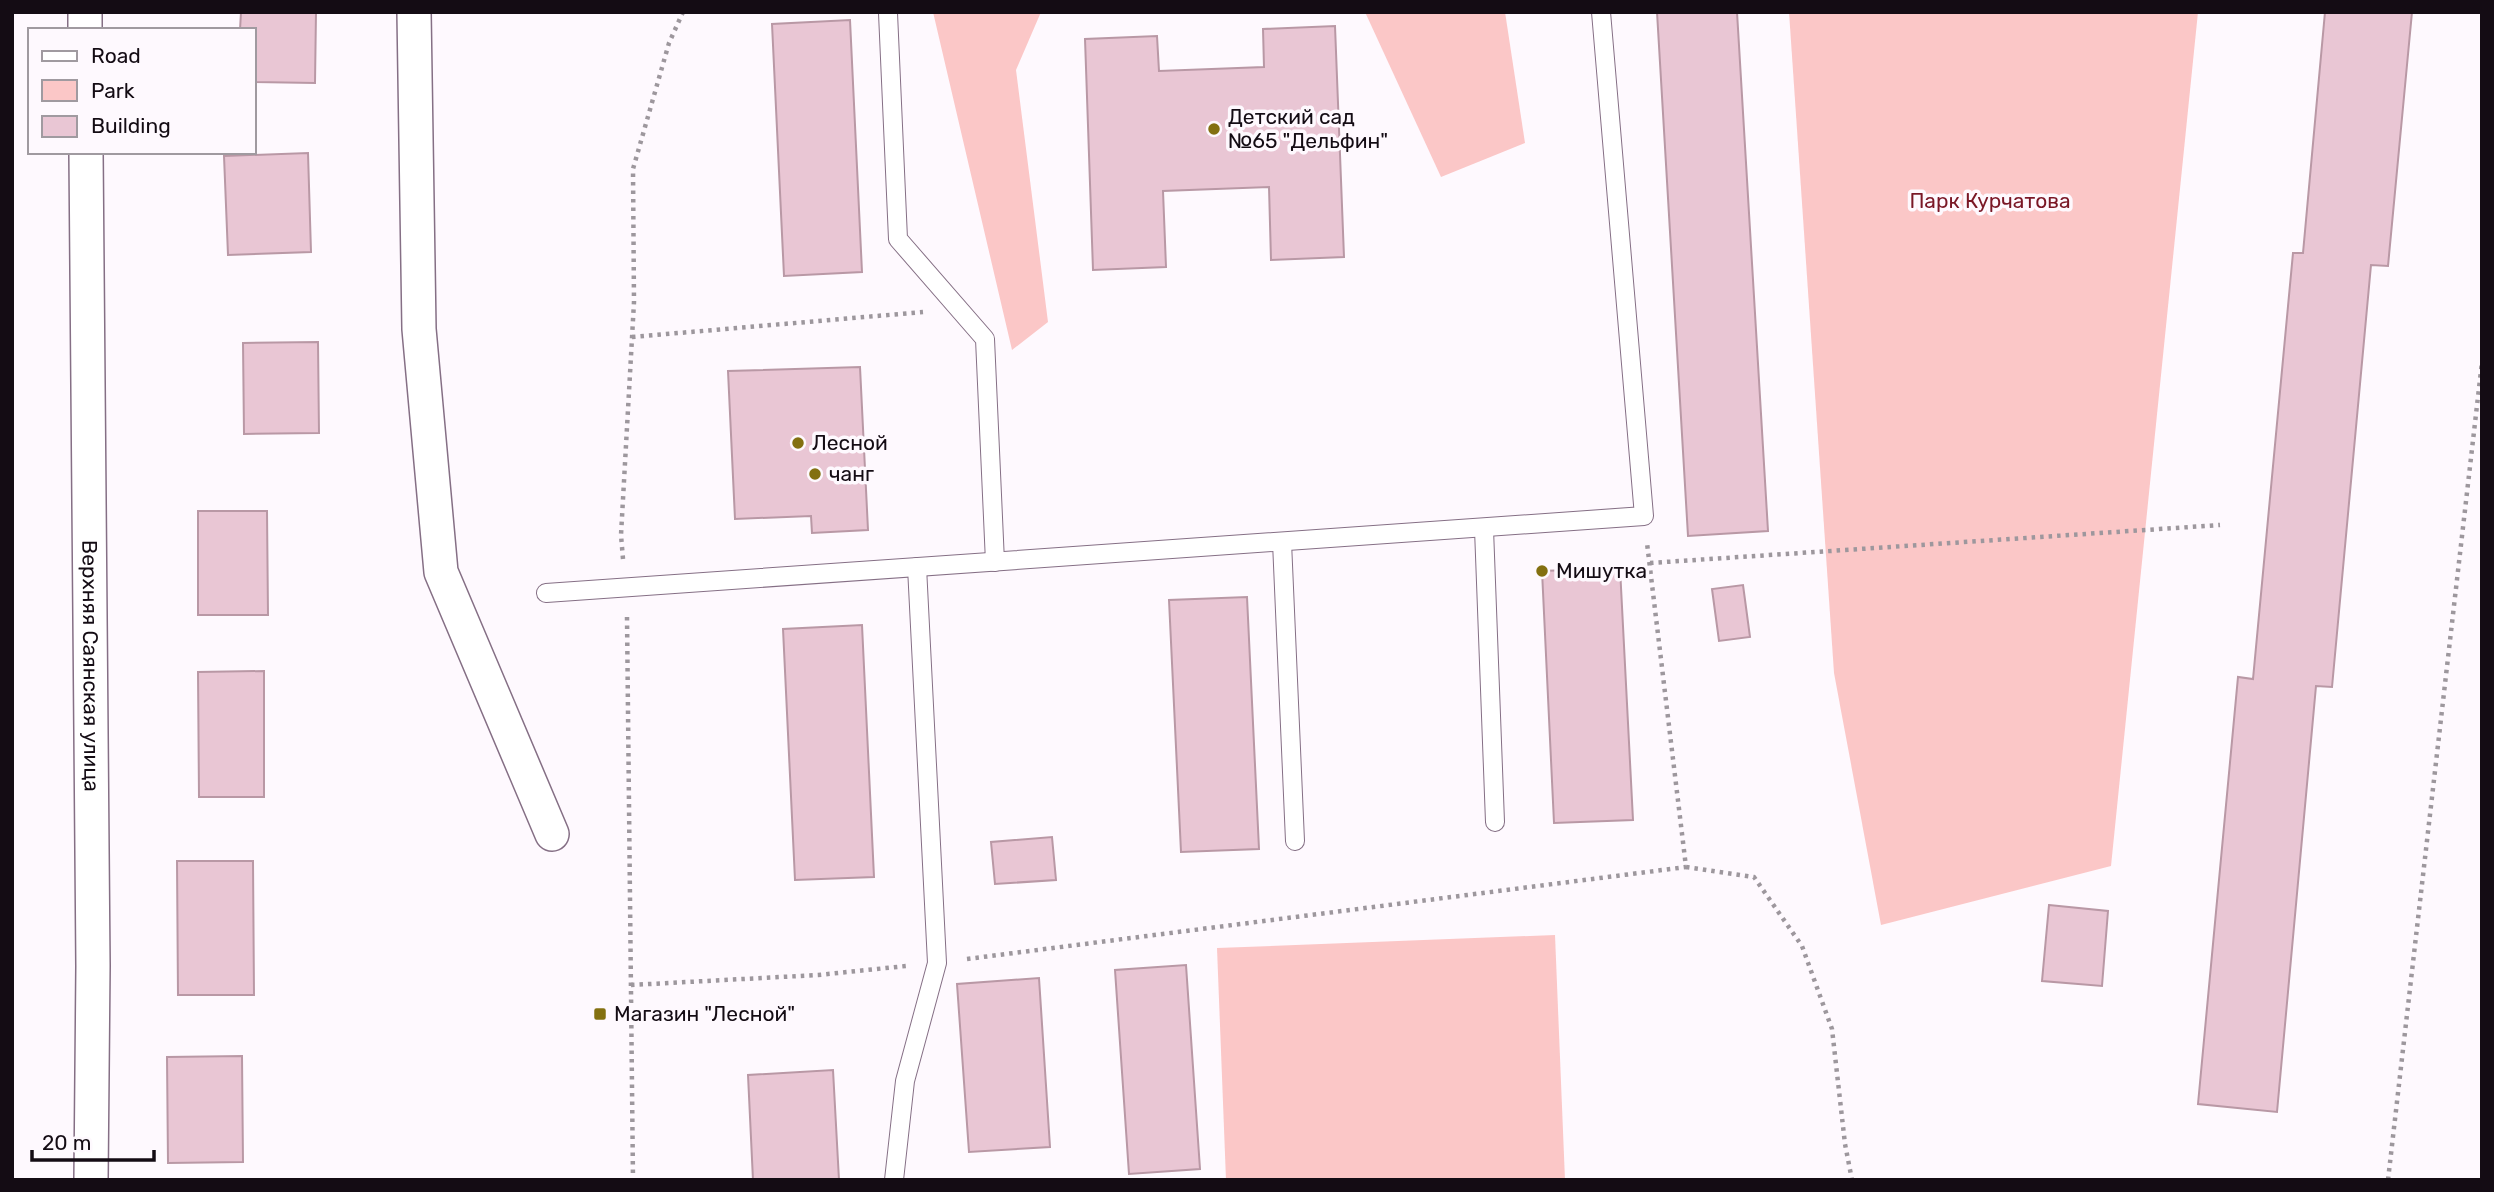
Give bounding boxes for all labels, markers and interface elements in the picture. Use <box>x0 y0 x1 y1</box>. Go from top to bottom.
legend <box>28 28 256 154</box>
text: Road <box>91 43 141 68</box>
text: Park <box>91 78 135 103</box>
place label: Детский сад №65 "Дельфин" <box>1228 104 1388 153</box>
text: Building <box>91 113 171 138</box>
marker: Детский сад №65 "Дельфин" <box>1206 121 1222 137</box>
park label: Парк Курчатова <box>1909 188 2071 213</box>
place label: Лесной <box>812 430 888 455</box>
marker: Лесной <box>790 435 806 451</box>
place label: чанг <box>829 461 874 486</box>
marker: чанг <box>807 466 823 482</box>
street label: Верхняя Саянская улица <box>77 540 105 792</box>
place label: Мишутка <box>1556 558 1647 583</box>
marker: Мишутка <box>1534 563 1550 579</box>
place label: Магазин "Лесной" <box>614 1001 795 1026</box>
marker: Магазин "Лесной" <box>592 1006 608 1022</box>
scale bar <box>32 1118 154 1162</box>
text: 20 m <box>42 1130 91 1155</box>

